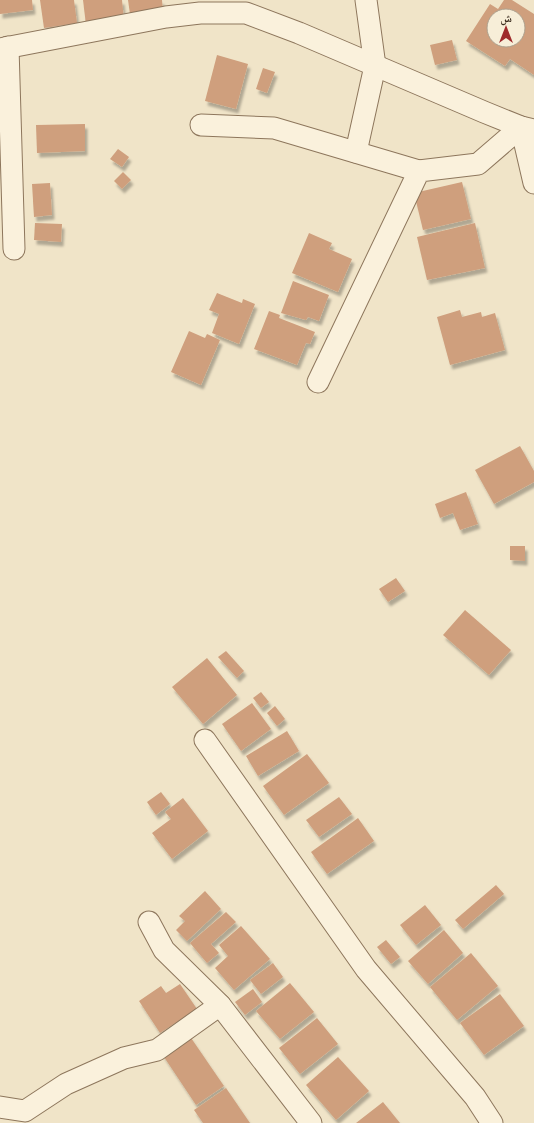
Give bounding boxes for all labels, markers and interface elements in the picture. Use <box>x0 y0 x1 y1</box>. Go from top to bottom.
north arrow <box>486 8 526 48</box>
text: ش <box>500 11 512 26</box>

